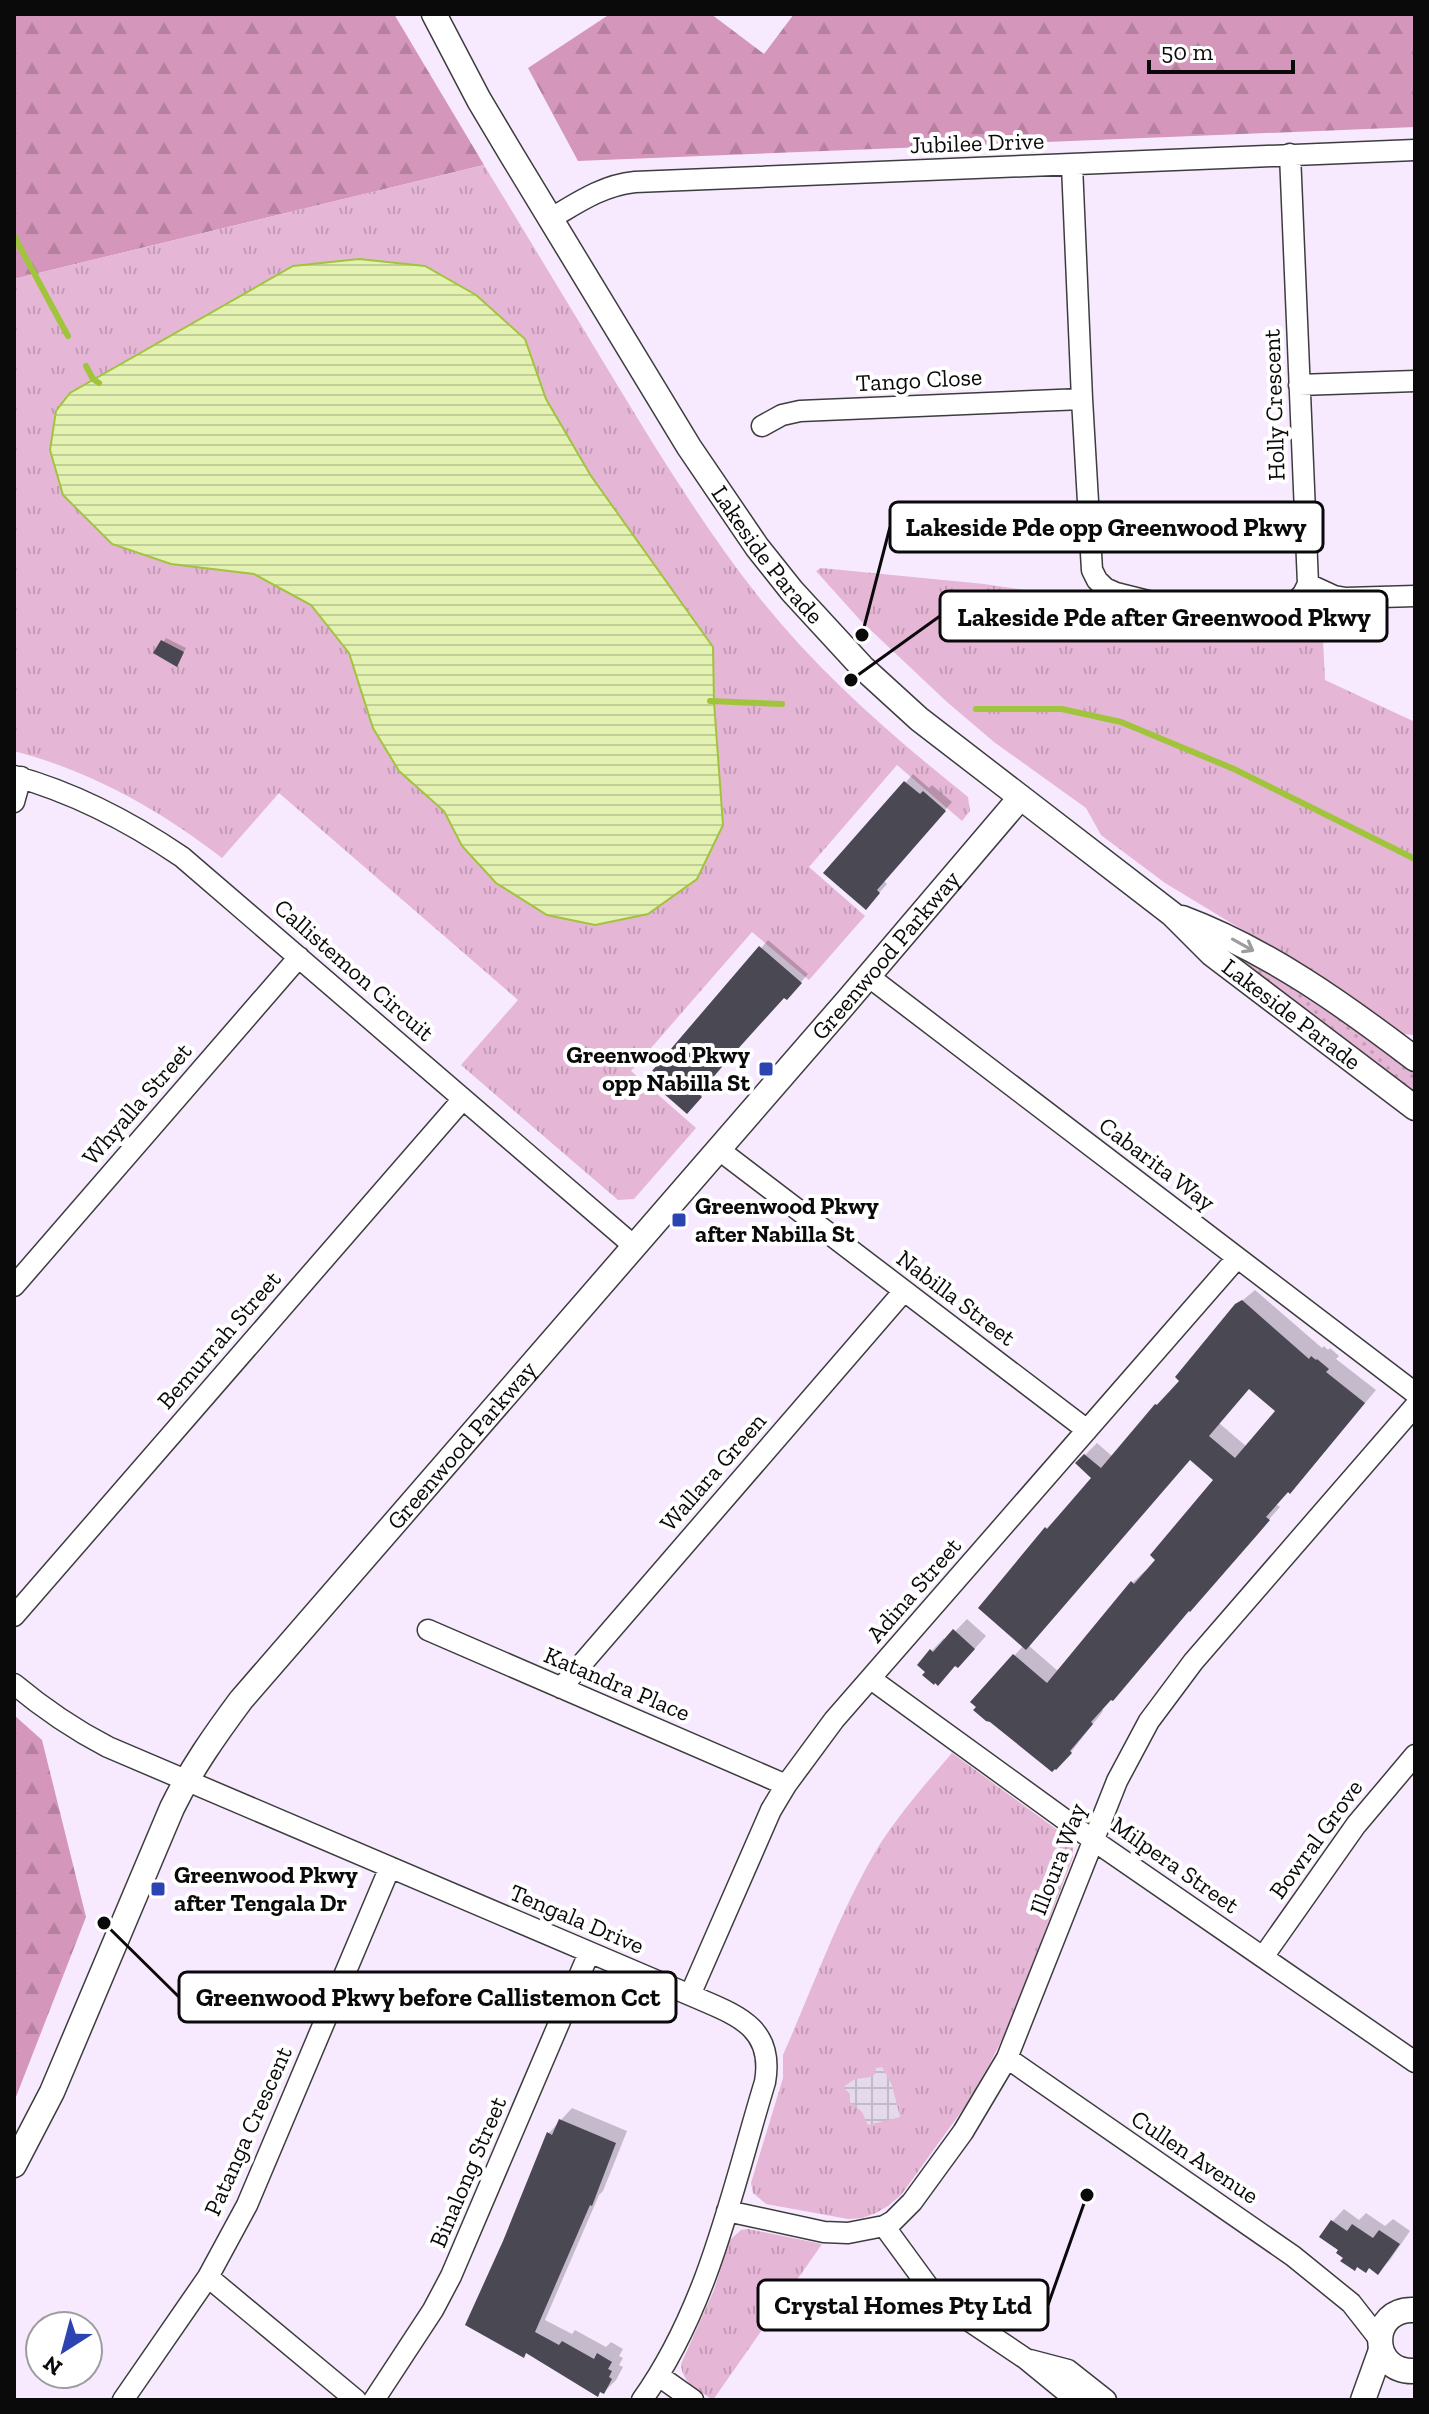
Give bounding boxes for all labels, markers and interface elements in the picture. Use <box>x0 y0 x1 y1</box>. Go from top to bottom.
scale bar <box>1149 24 1293 74</box>
text: 50 m <box>1161 37 1214 66</box>
street label: Jubilee Drive <box>909 126 1045 159</box>
street label: Holly Crescent <box>1256 329 1291 481</box>
street label: Tango Close <box>855 362 983 397</box>
street label: Lakeside Parade <box>706 480 830 630</box>
callout: Lakeside Pde opp Greenwood Pkwy <box>890 502 1323 552</box>
text: Lakeside Pde opp Greenwood Pkwy <box>906 511 1307 543</box>
callout: Lakeside Pde after Greenwood Pkwy <box>940 591 1387 641</box>
text: Lakeside Pde after Greenwood Pkwy <box>957 601 1371 633</box>
street label: Greenwood Parkway <box>805 864 966 1046</box>
street label: Callistemon Circuit <box>269 892 440 1047</box>
one-way arrow <box>1231 937 1254 953</box>
street label: Lakeside Parade <box>1217 952 1367 1076</box>
street label: Whyalla Street <box>76 1037 198 1171</box>
place label: Greenwood Pkwy opp Nabilla St <box>566 1040 750 1097</box>
marker: Greenwood Pkwy opp Nabilla St <box>757 1060 775 1078</box>
street label: Cabarita Way <box>1093 1110 1222 1217</box>
place label: Greenwood Pkwy after Nabilla St <box>695 1191 879 1248</box>
marker: Greenwood Pkwy after Nabilla St <box>670 1211 688 1229</box>
street label: Nabilla Street <box>891 1243 1022 1352</box>
street label: Bemurrah Street <box>151 1265 287 1415</box>
street label: Greenwood Parkway <box>381 1354 543 1535</box>
street label: Wallara Green <box>653 1406 772 1537</box>
street label: Adina Street <box>860 1531 967 1648</box>
street label: Katandra Place <box>540 1640 695 1727</box>
street label: Bowral Grove <box>1263 1773 1369 1904</box>
street label: Illoura Way <box>1023 1798 1092 1919</box>
street label: Milpera Street <box>1106 1810 1245 1919</box>
place label: Greenwood Pkwy after Tengala Dr <box>174 1860 358 1917</box>
street label: Tengala Drive <box>506 1877 649 1960</box>
marker: Greenwood Pkwy after Tengala Dr <box>149 1880 167 1898</box>
callout: Greenwood Pkwy before Callistemon Cct <box>179 1972 676 2022</box>
text: Greenwood Pkwy before Callistemon Cct <box>196 1981 661 2013</box>
street label: Patanga Crescent <box>197 2042 298 2220</box>
street label: Binalong Street <box>423 2092 512 2252</box>
street label: Cullen Avenue <box>1126 2103 1265 2210</box>
callout: Crystal Homes Pty Ltd <box>758 2280 1048 2330</box>
text: Crystal Homes Pty Ltd <box>774 2289 1032 2321</box>
north arrow <box>24 2310 104 2390</box>
text: N <box>38 2350 67 2382</box>

